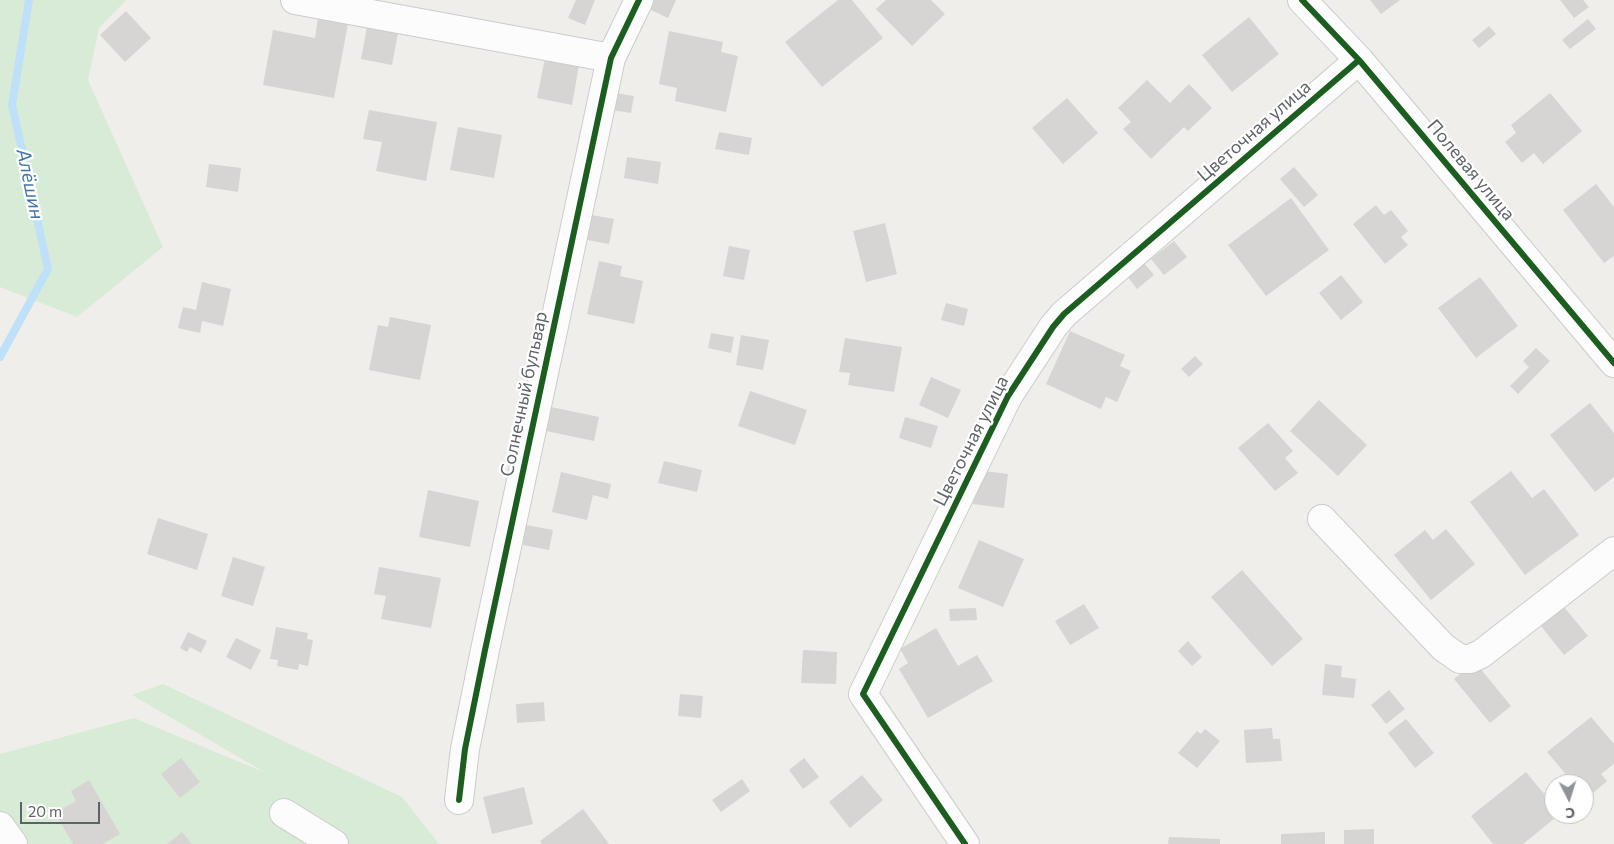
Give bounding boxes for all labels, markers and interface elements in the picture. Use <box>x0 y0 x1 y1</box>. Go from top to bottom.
street label: Цветочная улица <box>1193 76 1315 186</box>
street label: Полевая улица <box>1423 115 1519 225</box>
water label: Алёшин <box>11 147 49 221</box>
street label: Солнечный бульвар <box>496 310 552 478</box>
street label: Цветочная улица <box>929 372 1013 510</box>
north arrow <box>1544 774 1594 824</box>
scale bar <box>22 792 102 824</box>
text: 20 m <box>28 802 62 820</box>
text: С <box>1565 805 1576 822</box>

